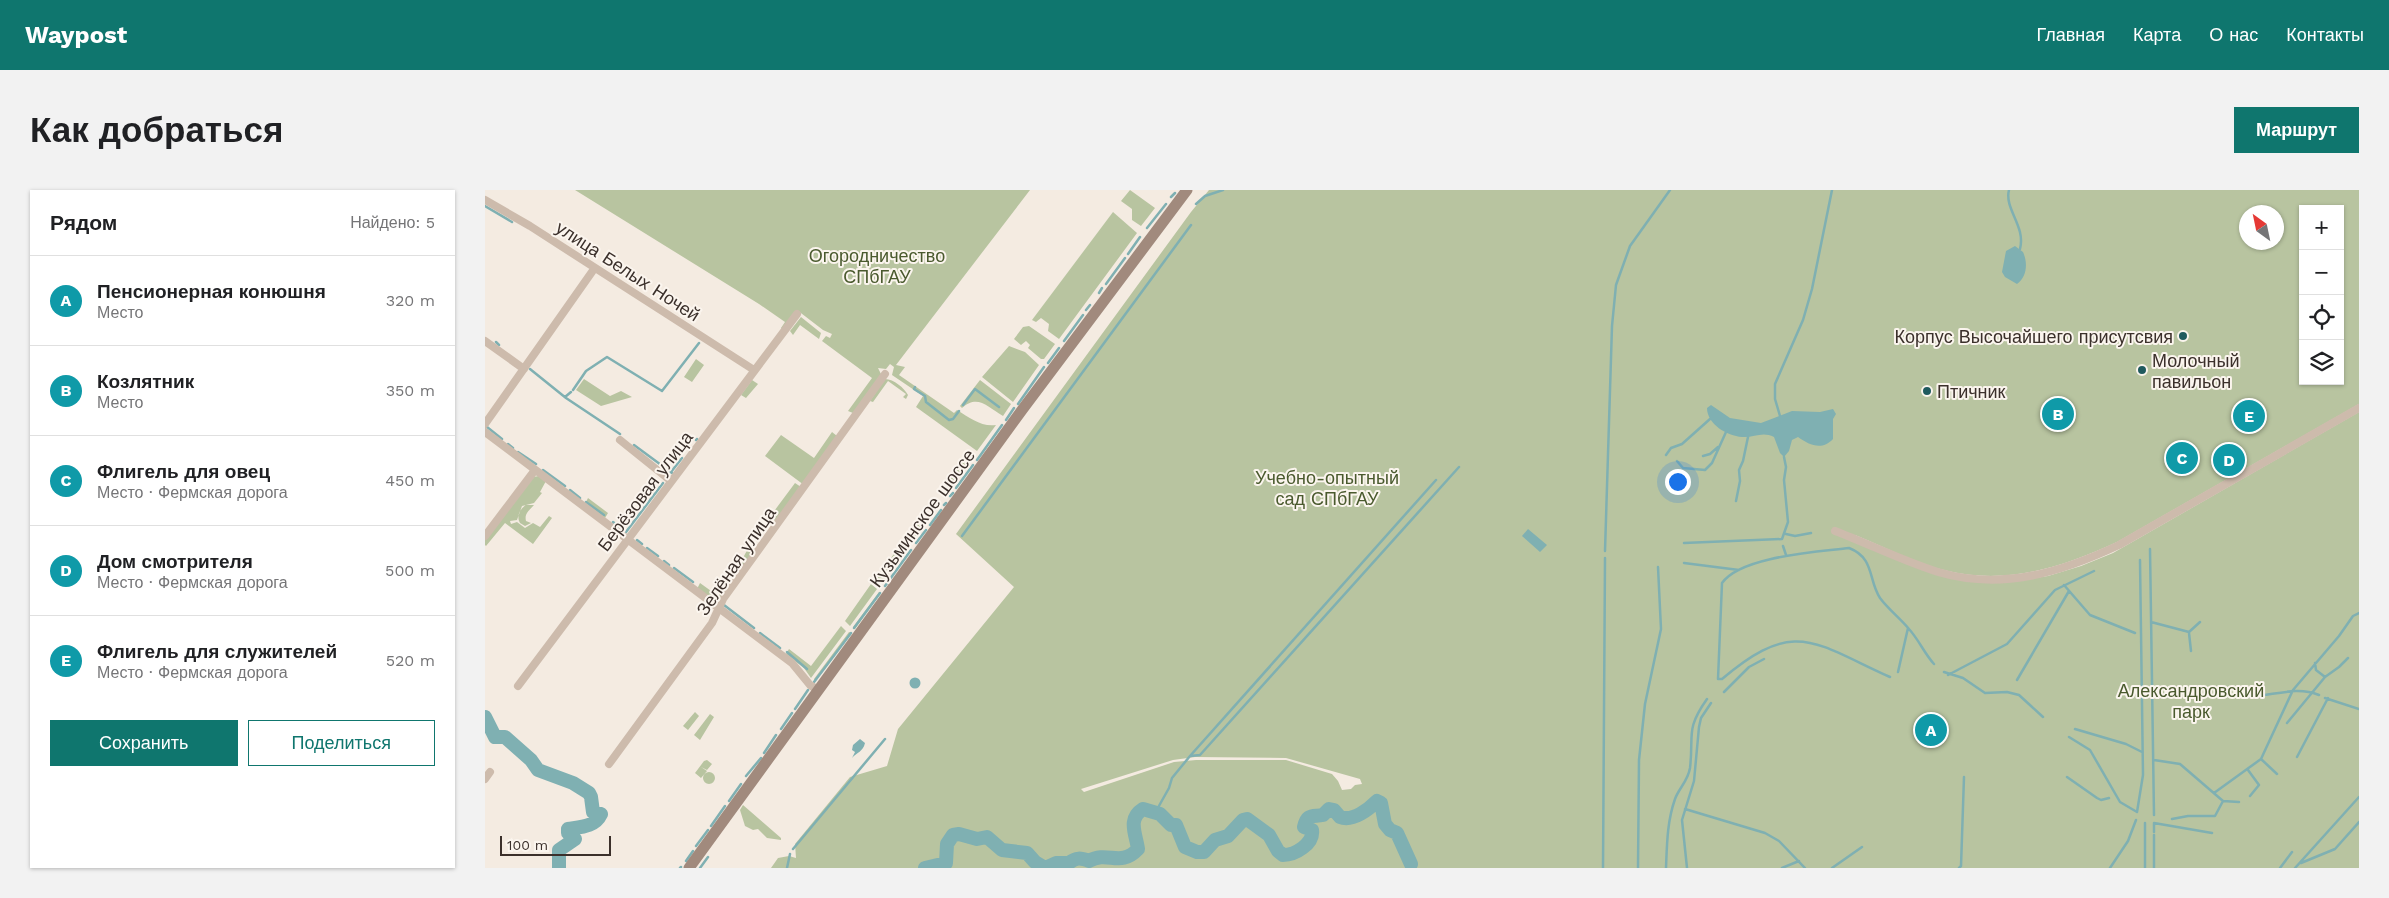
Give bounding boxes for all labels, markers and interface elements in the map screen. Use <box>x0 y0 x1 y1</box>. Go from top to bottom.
text: Waypost <box>25 21 127 49</box>
text: Главная <box>2036 24 2105 45</box>
text: Карта <box>2133 24 2181 45</box>
text: О нас <box>2209 24 2258 45</box>
text: Контакты <box>2286 24 2364 45</box>
button: Маршрут <box>2234 107 2359 153</box>
text: Как добраться <box>30 109 283 151</box>
north arrow <box>2239 205 2284 250</box>
map controls <box>2299 205 2344 385</box>
button: + <box>2299 205 2344 250</box>
text: Рядом <box>50 210 117 235</box>
text: Найдено: 5 <box>350 213 435 232</box>
street label: улица Белых Ночей <box>552 217 704 325</box>
park label: Огородничество СПбГАУ <box>809 245 945 287</box>
button: − <box>2299 250 2344 295</box>
text: Пенсионерная конюшня <box>97 280 326 303</box>
text: A <box>61 291 71 310</box>
text: 320 m <box>386 291 435 310</box>
button: locate <box>2299 295 2344 340</box>
text: Место <box>97 303 143 322</box>
place label: Корпус Высочайшего присутсвия <box>1895 326 2173 347</box>
marker: Корпус Высочайшего присутсвия <box>2177 330 2189 342</box>
button: layers <box>2299 340 2344 385</box>
place label: Молочный павильон <box>2152 350 2239 392</box>
marker: Молочный павильон <box>2136 364 2148 376</box>
text: Козлятник <box>97 370 194 393</box>
text: B <box>61 381 71 400</box>
text: 350 m <box>386 381 435 400</box>
place label: Птичник <box>1937 381 2006 402</box>
marker: Птичник <box>1921 385 1933 397</box>
text: Место <box>97 393 143 412</box>
pin: B <box>2042 395 2074 433</box>
pin: E <box>2233 397 2265 435</box>
street label: Берёзовая улица <box>593 426 698 555</box>
pin: C <box>2166 439 2198 477</box>
pin: D <box>2213 441 2245 479</box>
street label: Кузьминское шоссе <box>865 445 979 591</box>
text: Флигель для овец <box>97 460 270 483</box>
park label: Учебно-опытный сад СПбГАУ <box>1255 467 1399 509</box>
your location <box>1665 469 1691 495</box>
text: C <box>61 471 71 490</box>
text: 450 m <box>385 471 435 490</box>
text: Место · Фермская дорога <box>97 483 288 502</box>
street label: Зелёная улица <box>692 502 781 619</box>
text: Дом смотрителя <box>97 550 253 573</box>
text: D <box>60 561 72 580</box>
text: 500 m <box>385 561 435 580</box>
text: Место · Фермская дорога <box>97 573 288 592</box>
text: Флигель для служителей <box>97 640 337 663</box>
text: E <box>61 651 71 670</box>
text: 520 m <box>386 651 435 670</box>
text: Место · Фермская дорога <box>97 663 288 682</box>
park label: Александровский парк <box>2118 680 2264 722</box>
pin: A <box>1915 711 1947 749</box>
button: Сохранить <box>50 720 238 766</box>
button: Поделиться <box>248 720 435 766</box>
scale bar <box>500 833 611 856</box>
text: 100 m <box>507 837 548 853</box>

